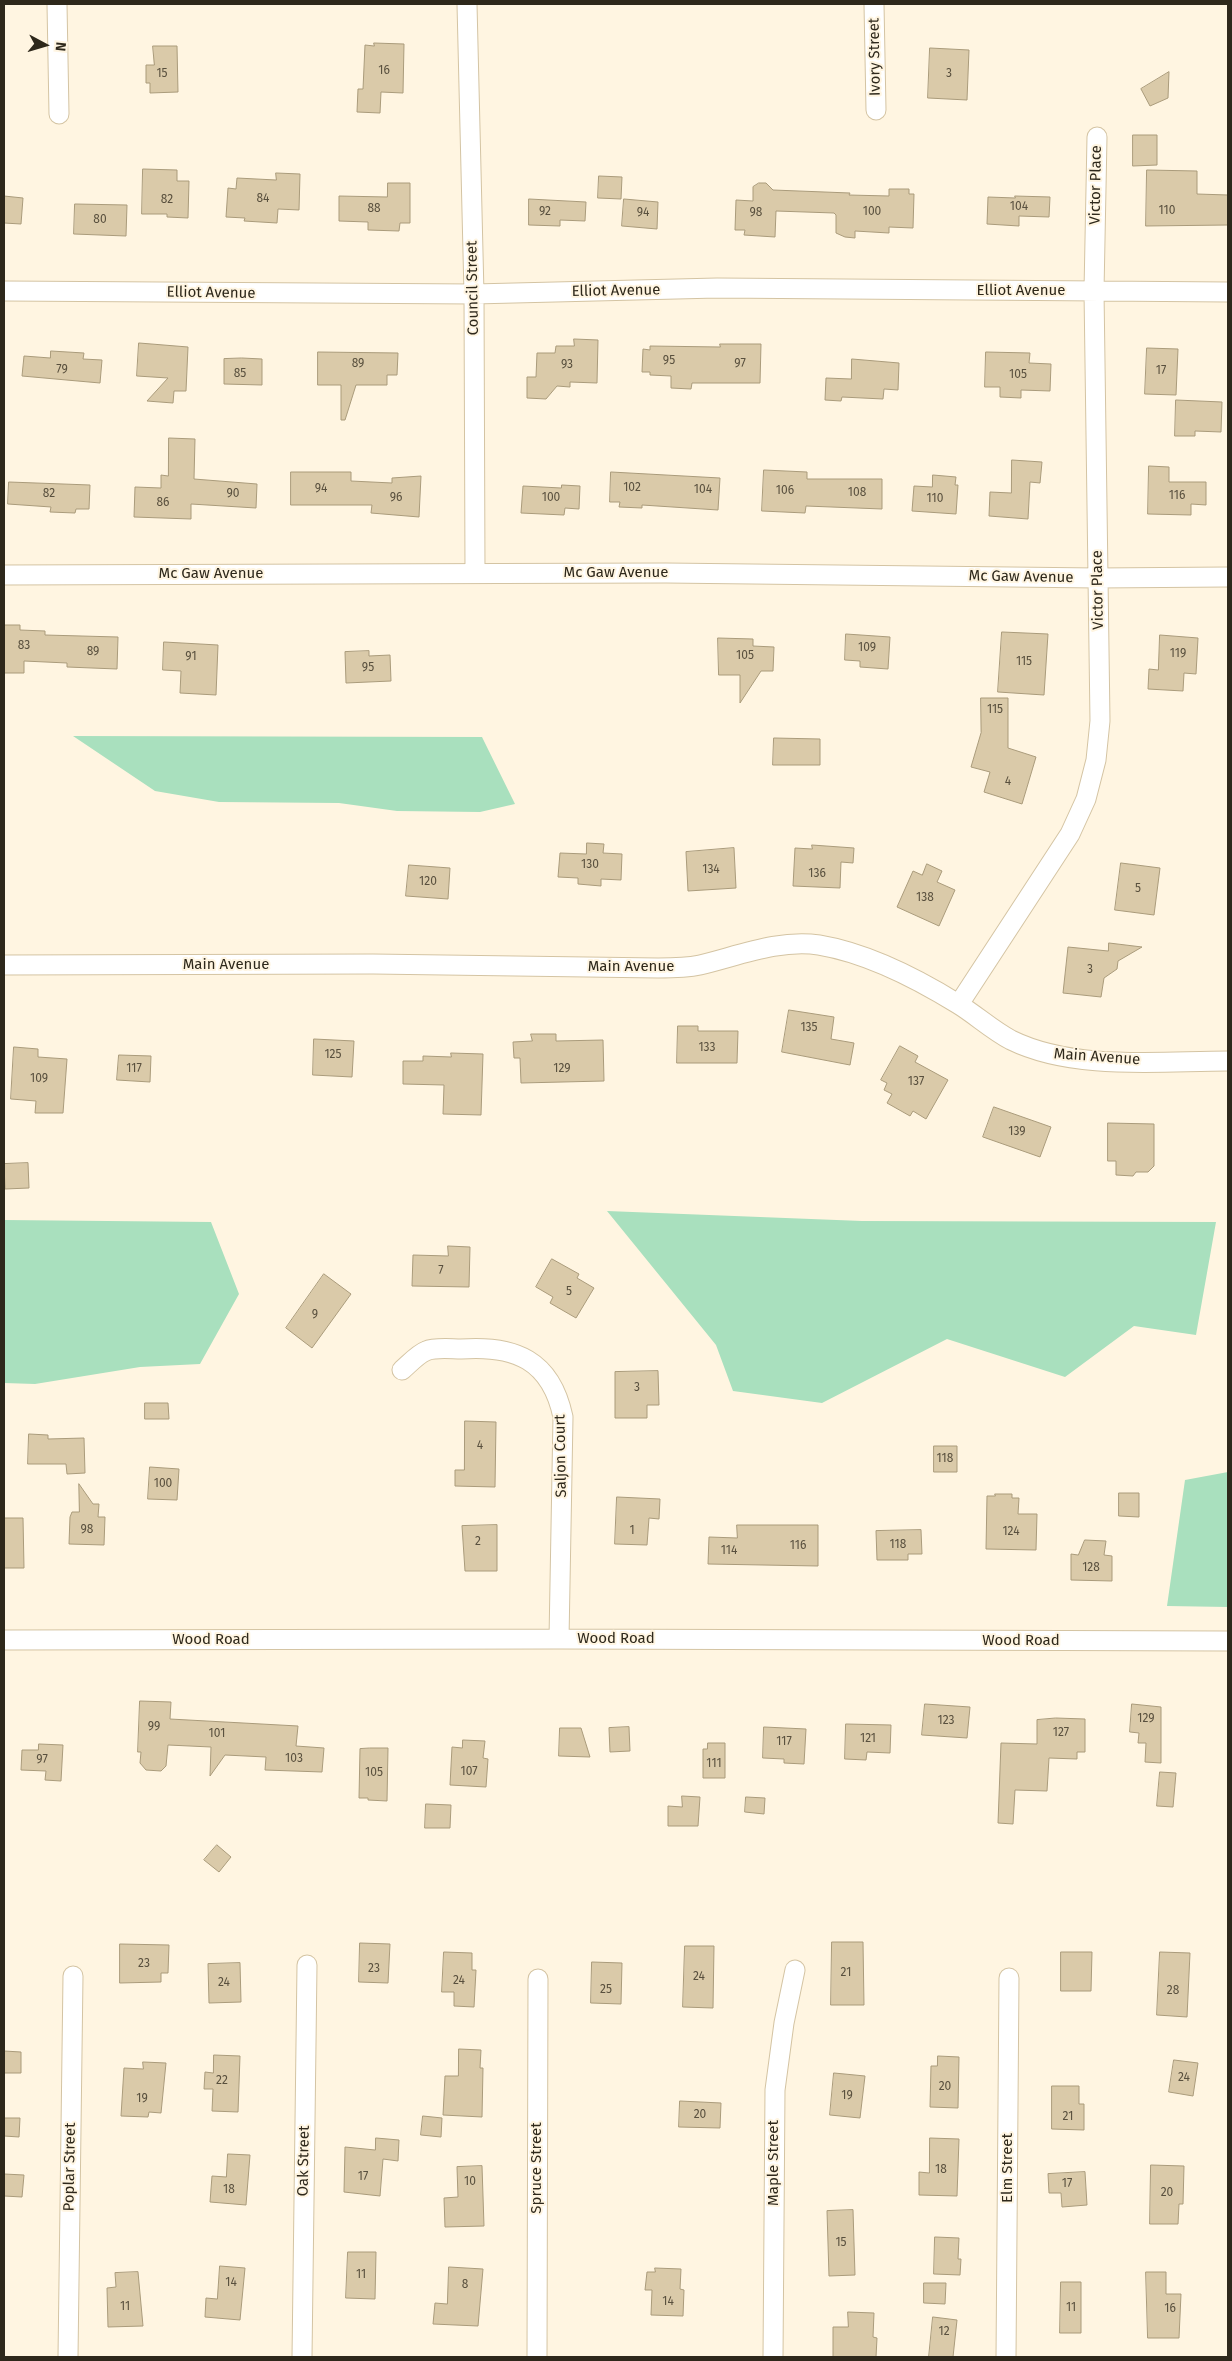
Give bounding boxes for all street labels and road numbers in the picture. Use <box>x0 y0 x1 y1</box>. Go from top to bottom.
street label: Ivory Street <box>865 18 885 96</box>
street label: Victor Place <box>1086 145 1106 225</box>
street label: Council Street <box>463 240 483 336</box>
street label: Elliot Avenue <box>571 281 661 301</box>
street label: Elliot Avenue <box>977 282 1065 300</box>
street label: Elliot Avenue <box>166 283 256 303</box>
street label: Victor Place <box>1088 550 1108 630</box>
street label: Mc Gaw Avenue <box>564 564 668 582</box>
street label: Mc Gaw Avenue <box>159 565 263 583</box>
street label: Mc Gaw Avenue <box>968 567 1074 587</box>
street label: Main Avenue <box>183 956 269 974</box>
street label: Main Avenue <box>588 958 674 976</box>
street label: Main Avenue <box>1053 1045 1141 1069</box>
street label: Saljon Court <box>551 1414 571 1498</box>
street label: Wood Road <box>577 1630 655 1648</box>
street label: Wood Road <box>172 1631 250 1649</box>
street label: Wood Road <box>982 1632 1060 1650</box>
street label: Maple Street <box>765 2120 783 2206</box>
street label: Poplar Street <box>60 2122 80 2212</box>
street label: Spruce Street <box>528 2122 546 2214</box>
street label: Oak Street <box>294 2125 314 2197</box>
street label: Elm Street <box>999 2133 1017 2203</box>

